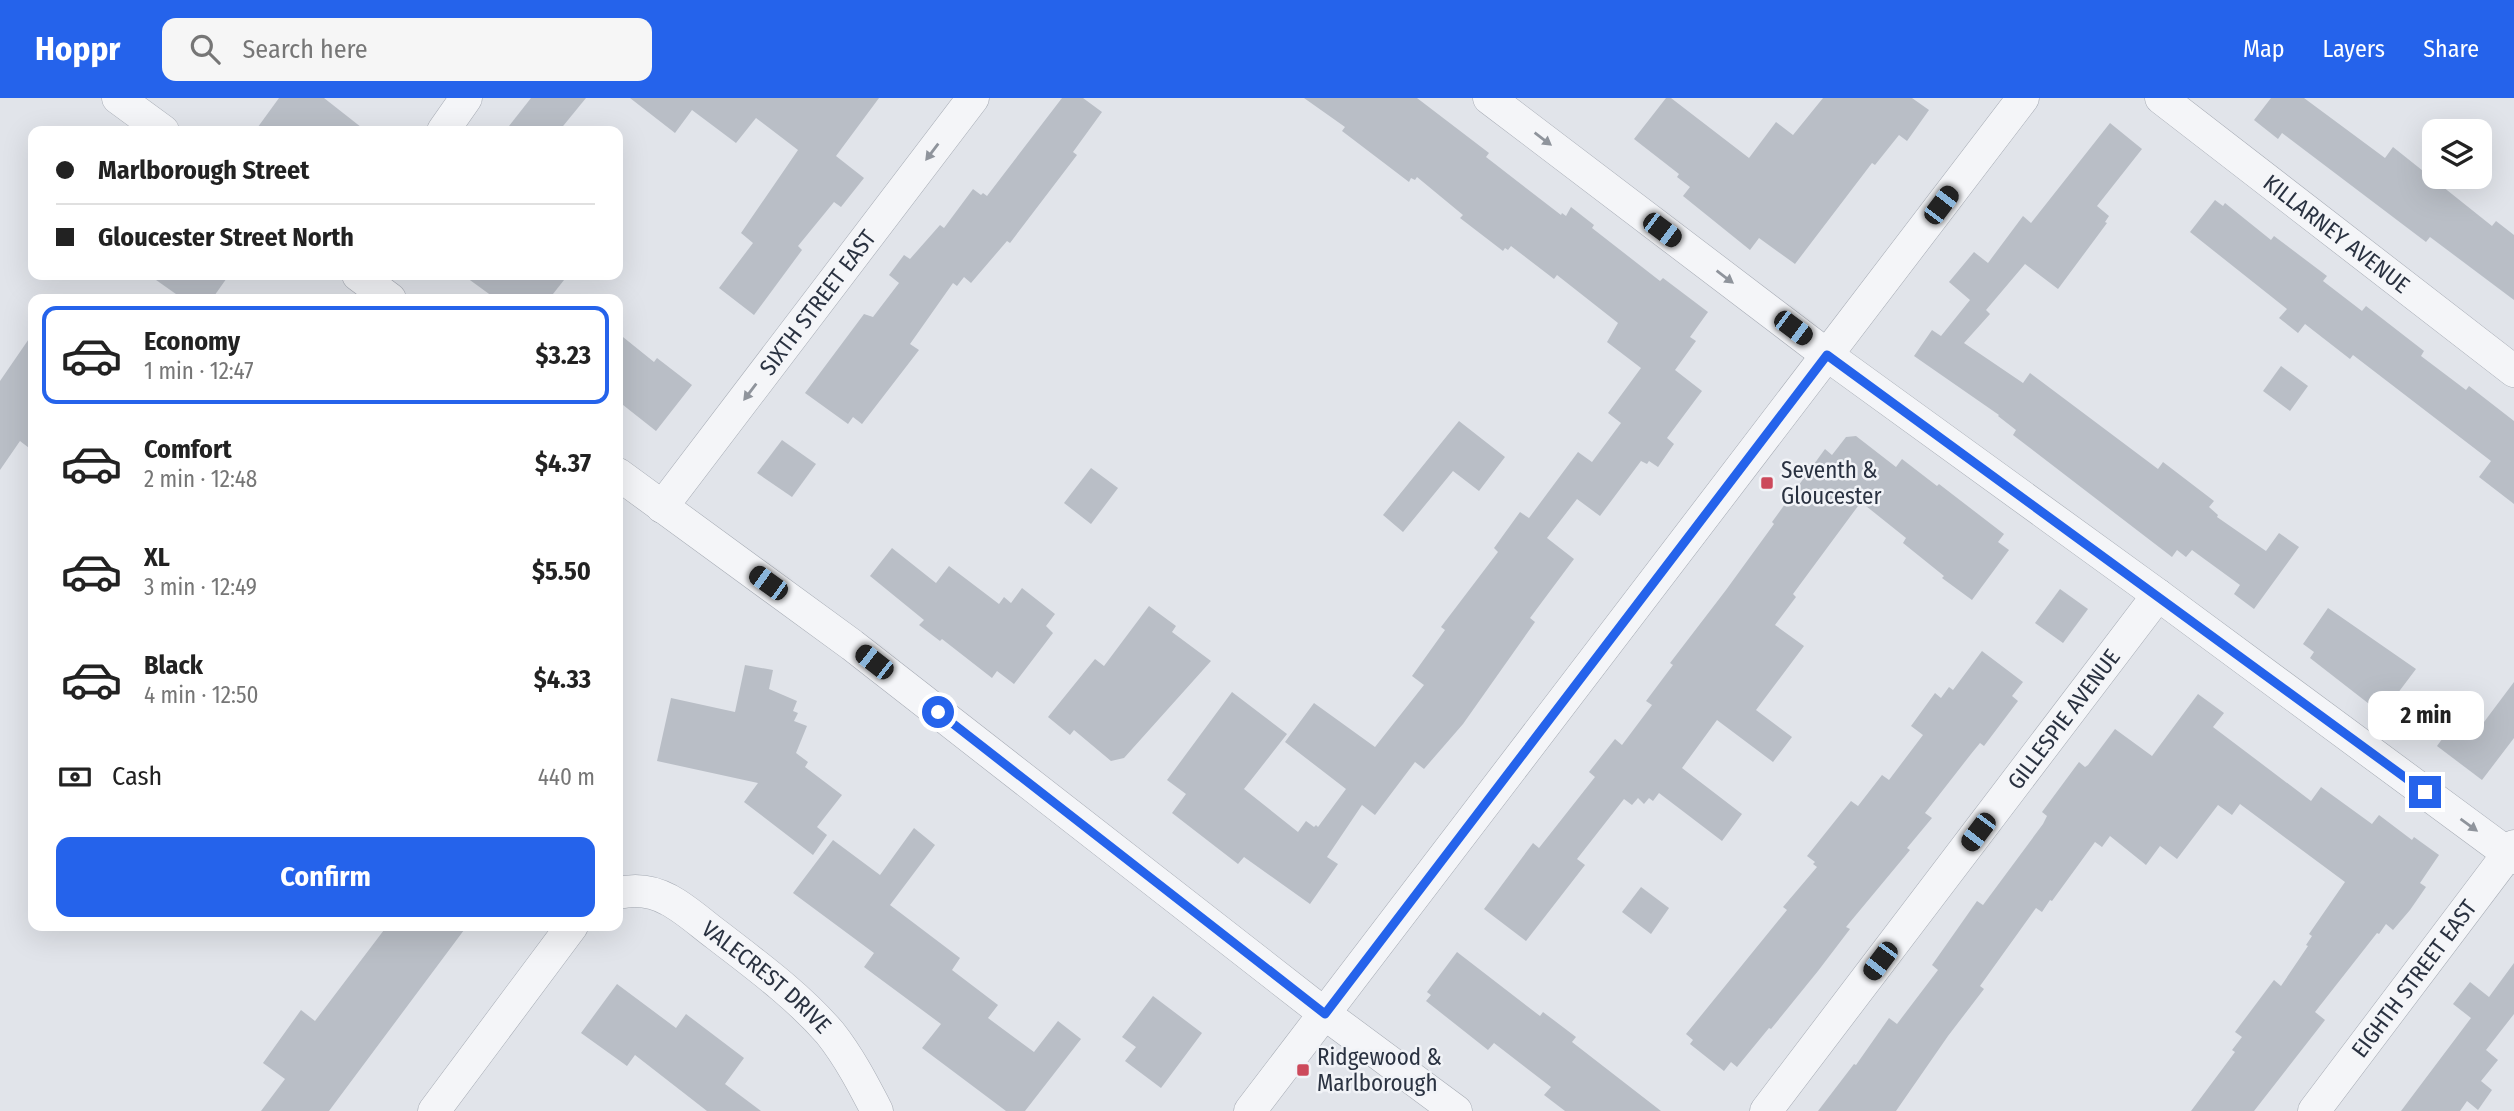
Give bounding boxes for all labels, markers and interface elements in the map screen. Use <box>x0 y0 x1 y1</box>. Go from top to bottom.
search box <box>162 18 652 81</box>
text: Hoppr <box>35 29 120 69</box>
icon: search <box>186 30 224 68</box>
text: Search here <box>242 34 368 65</box>
text: Map <box>2243 35 2285 63</box>
text: Layers <box>2323 35 2385 63</box>
text: Share <box>2423 35 2479 63</box>
map controls <box>2422 119 2492 189</box>
button: layers <box>2422 119 2492 189</box>
one-way arrow <box>1534 132 1552 146</box>
one-way arrow <box>924 143 939 161</box>
text: Marlborough Street <box>98 155 309 186</box>
street label: KILLARNEY AVENUE <box>2258 168 2415 299</box>
car <box>1920 182 1963 228</box>
car <box>1639 209 1686 251</box>
text: Gloucester Street North <box>98 222 354 253</box>
street label: SIXTH STREET EAST <box>753 224 882 381</box>
one-way arrow <box>1715 269 1733 284</box>
car <box>1770 307 1817 349</box>
icon: car <box>60 324 123 387</box>
text: Economy <box>144 326 240 357</box>
text: $3.23 <box>535 340 591 371</box>
text: 1 min · 12:47 <box>144 357 254 385</box>
one-way arrow <box>743 383 757 401</box>
icon: car <box>60 432 123 495</box>
text: Comfort <box>144 434 232 465</box>
text: $4.37 <box>535 448 591 479</box>
place label: Seventh & Gloucester <box>1781 456 1881 510</box>
text: 2 min · 12:48 <box>144 465 257 493</box>
marker: Seventh & Gloucester <box>1759 475 1775 491</box>
icon: car <box>60 540 123 603</box>
text: XL <box>144 542 170 573</box>
text: $5.50 <box>532 556 591 587</box>
car <box>745 562 792 604</box>
text: 3 min · 12:49 <box>144 573 257 601</box>
car <box>851 641 898 683</box>
street label: GILLESPIE AVENUE <box>2002 644 2126 795</box>
icon: car <box>60 648 123 711</box>
text: Black <box>144 650 203 681</box>
text: $4.33 <box>534 664 591 695</box>
text: 4 min · 12:50 <box>144 681 258 709</box>
callout: 2 min <box>2367 690 2483 740</box>
route start <box>922 696 954 728</box>
text: 2 min <box>2401 701 2452 729</box>
icon: cash <box>56 758 94 796</box>
text: Cash <box>112 761 162 792</box>
text: 440 m <box>538 763 595 791</box>
route end <box>2409 776 2441 808</box>
car <box>1957 809 2000 855</box>
one-way arrow <box>2460 818 2478 832</box>
button: Confirm <box>56 837 595 917</box>
street label: EIGHTH STREET EAST <box>2346 894 2483 1063</box>
street label: VALECREST DRIVE <box>696 915 837 1039</box>
car <box>1859 938 1902 984</box>
place label: Ridgewood & Marlborough <box>1317 1043 1442 1097</box>
marker: Ridgewood & Marlborough <box>1295 1062 1311 1078</box>

